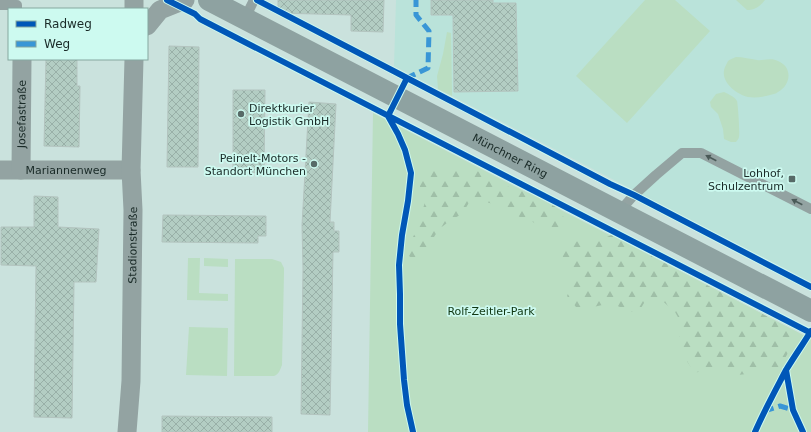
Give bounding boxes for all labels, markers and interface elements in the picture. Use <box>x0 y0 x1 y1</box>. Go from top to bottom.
legend <box>8 8 148 60</box>
text: Radweg <box>44 17 92 31</box>
text: Weg <box>44 37 70 51</box>
street label: Josefastraße <box>15 80 29 149</box>
place label: Direktkurier Logistik GmbH <box>249 102 329 128</box>
marker: Direktkurier Logistik GmbH <box>236 109 246 119</box>
street label: Münchner Ring <box>470 131 550 181</box>
place label: Peinelt-Motors - Standort München <box>205 152 306 178</box>
one-way arrow <box>705 155 717 161</box>
marker: Peinelt-Motors - Standort München <box>309 159 319 169</box>
street label: Mariannenweg <box>25 164 107 177</box>
place label: Lohhof, Schulzentrum <box>708 167 784 193</box>
marker: Lohhof, Schulzentrum <box>787 174 797 184</box>
one-way arrow <box>791 199 803 205</box>
street label: Stadionstraße <box>126 206 140 284</box>
park label: Rolf-Zeitler-Park <box>447 305 535 318</box>

